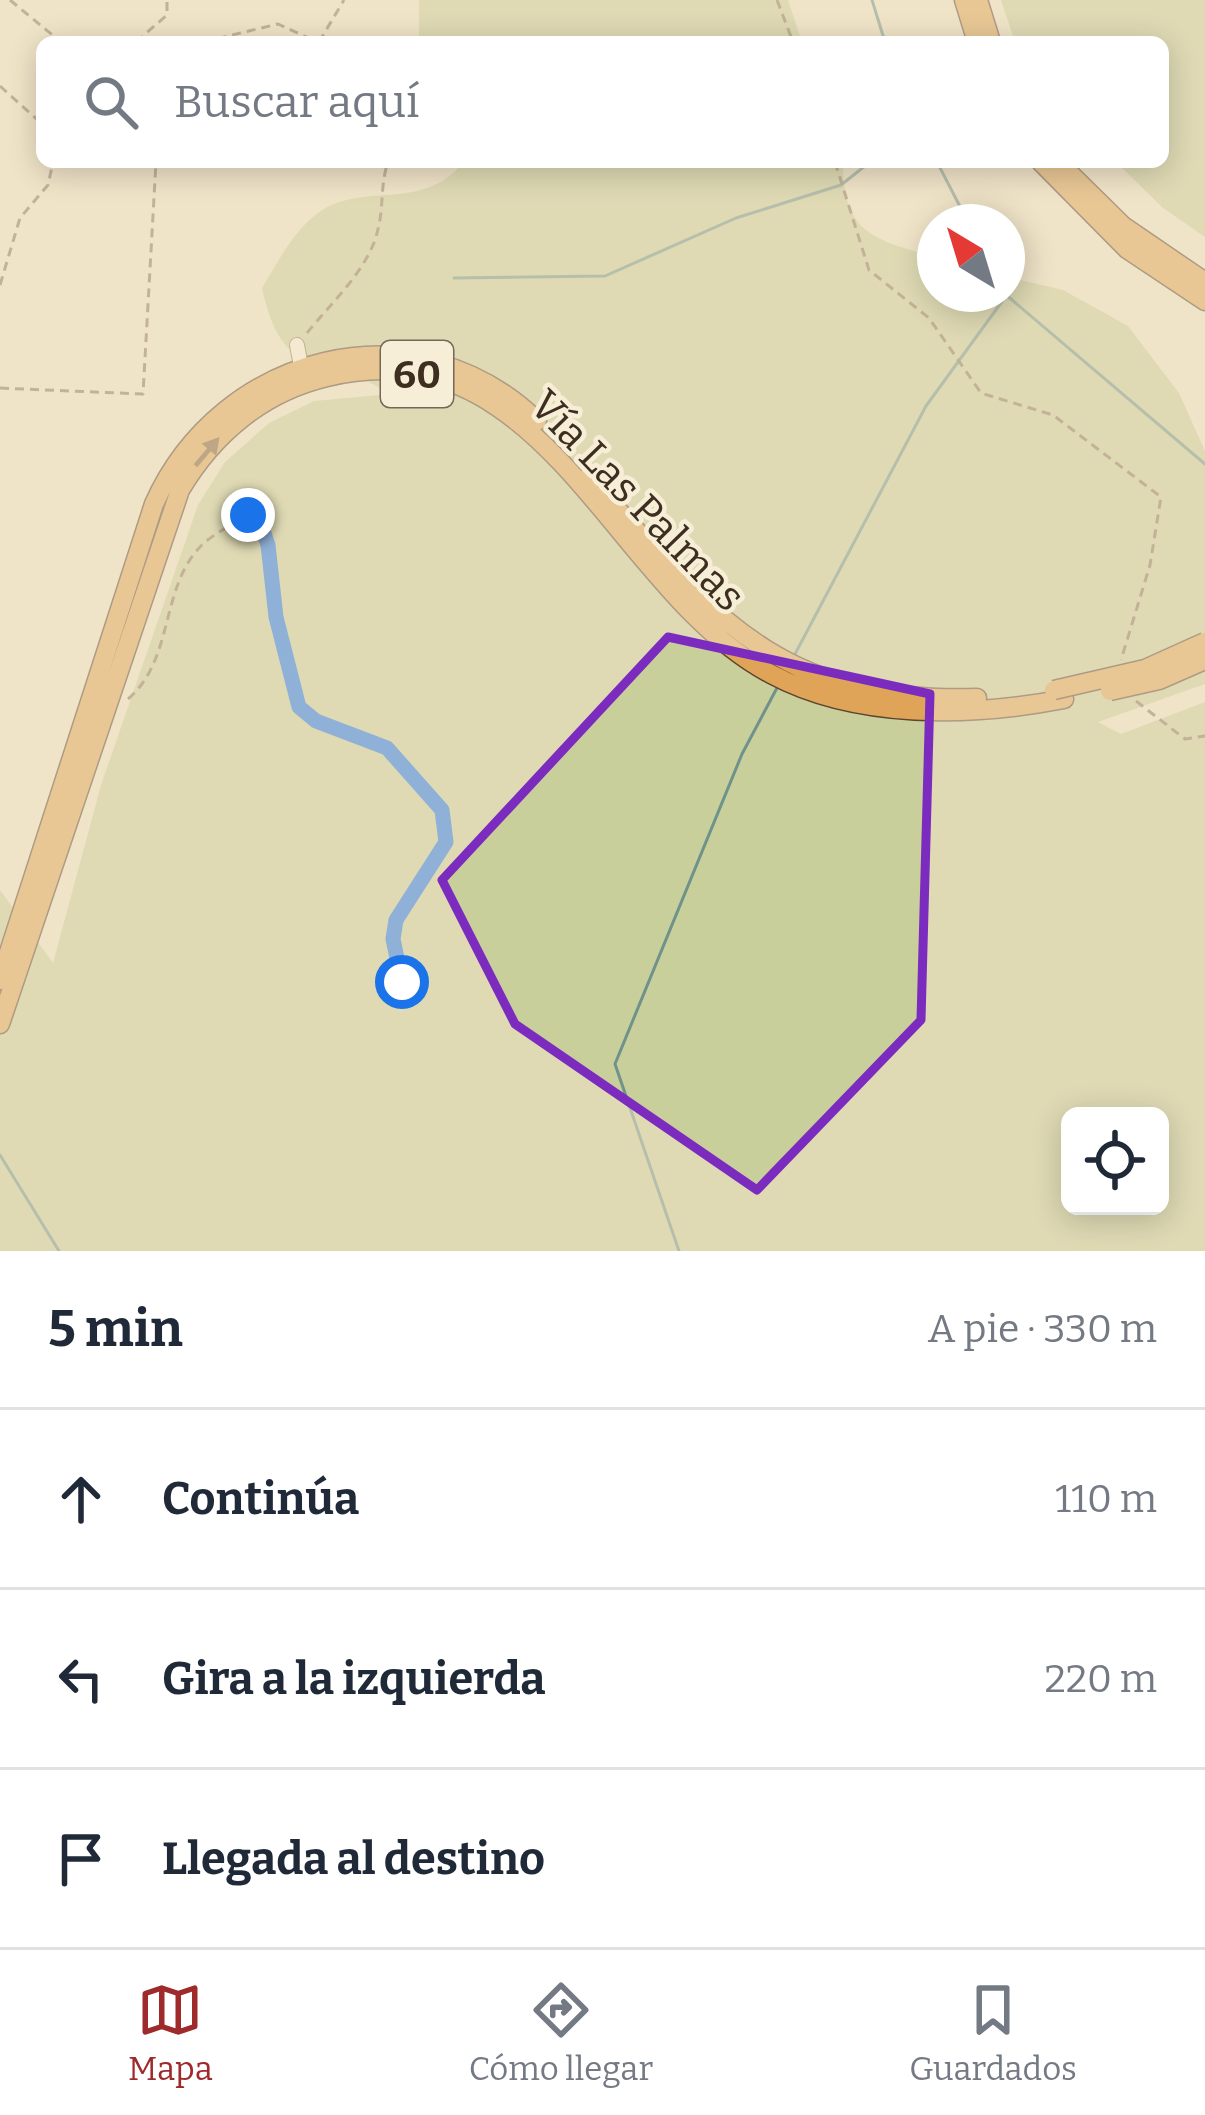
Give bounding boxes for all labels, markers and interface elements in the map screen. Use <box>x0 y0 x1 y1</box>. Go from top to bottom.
search box <box>36 36 1169 168</box>
icon: search <box>78 69 144 135</box>
text: Buscar aquí <box>174 75 419 129</box>
north arrow <box>917 204 1025 312</box>
road number: 60 <box>381 341 453 407</box>
street label: Vía Las Palmas <box>519 380 755 621</box>
one-way arrow <box>194 437 220 467</box>
route end <box>221 488 275 542</box>
route start <box>375 955 429 1009</box>
map controls <box>1061 1107 1169 1215</box>
button: locate <box>1061 1107 1169 1215</box>
text: 5 min <box>48 1298 183 1360</box>
text: A pie · 330 m <box>928 1306 1157 1352</box>
icon: ahead <box>48 1466 114 1532</box>
text: Continúa <box>162 1472 359 1526</box>
text: 110 m <box>1055 1476 1157 1522</box>
icon: left <box>48 1646 114 1712</box>
text: Gira a la izquierda <box>162 1652 546 1706</box>
text: 220 m <box>1045 1656 1157 1702</box>
icon: arrive <box>48 1826 114 1892</box>
text: Llegada al destino <box>162 1832 545 1886</box>
tab: Mapa <box>128 1977 213 2089</box>
tab: Cómo llegar <box>469 1977 653 2089</box>
tab: Guardados <box>909 1977 1077 2089</box>

